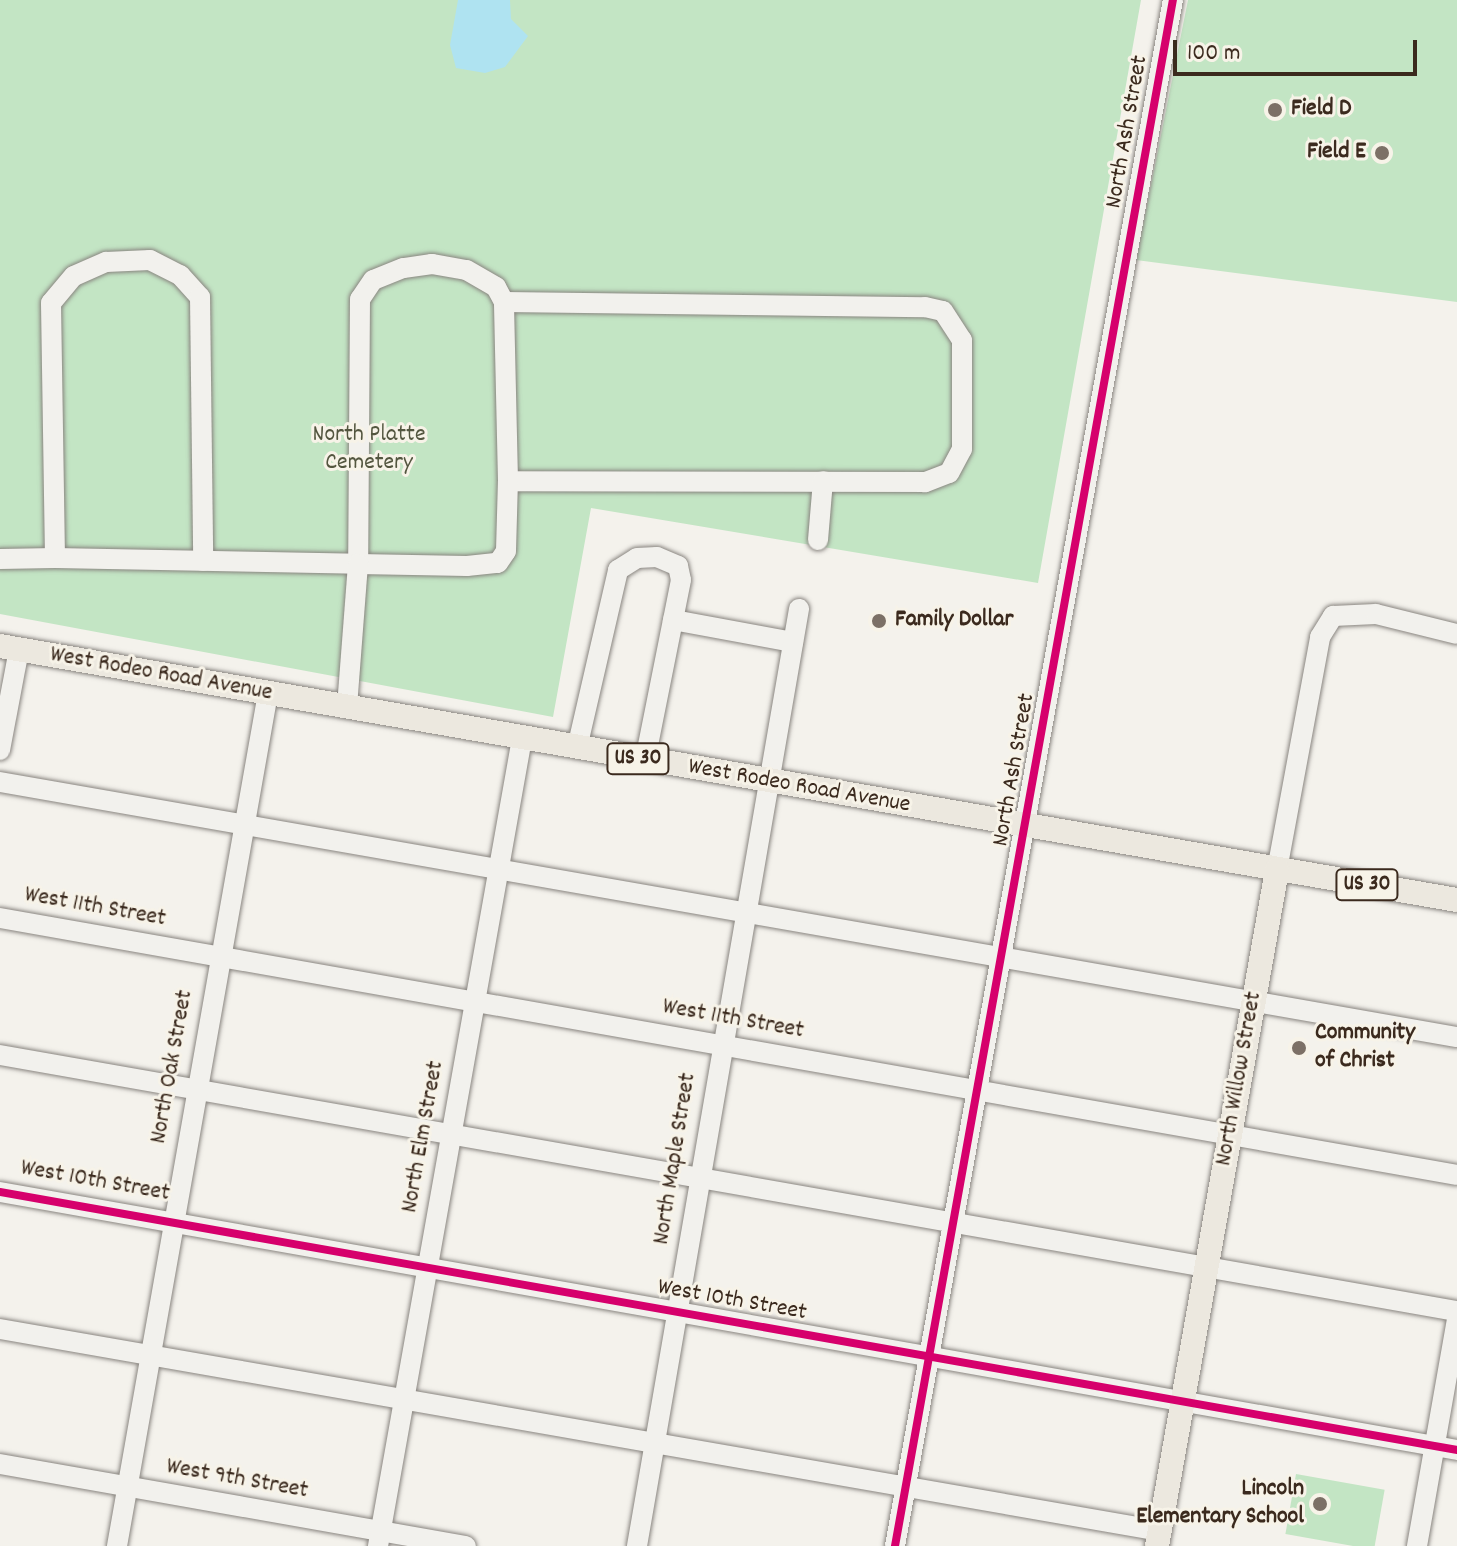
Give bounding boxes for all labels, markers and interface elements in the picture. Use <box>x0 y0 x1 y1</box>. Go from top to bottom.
scale bar <box>1177 24 1421 74</box>
text: 100 m <box>1187 37 1240 71</box>
street label: North Ash Street <box>1100 53 1156 211</box>
place label: Field D <box>1291 96 1352 124</box>
marker: Field D <box>1266 101 1284 119</box>
place label: Field E <box>1307 139 1366 167</box>
marker: Field E <box>1373 144 1391 162</box>
park label: North Platte Cemetery <box>313 422 425 478</box>
place label: Family Dollar <box>895 607 1013 635</box>
marker: Family Dollar <box>870 612 888 630</box>
street label: West Rodeo Road Avenue <box>48 641 274 709</box>
street label: North Ash Street <box>987 691 1043 849</box>
road number: US 30 <box>606 741 670 777</box>
street label: West Rodeo Road Avenue <box>686 753 912 821</box>
road number: US 30 <box>1335 867 1399 903</box>
street label: West 11th Street <box>22 881 168 935</box>
street label: North Oak Street <box>145 988 201 1146</box>
street label: North Willow Street <box>1211 990 1269 1168</box>
street label: West 11th Street <box>660 993 806 1047</box>
place label: Community of Christ <box>1315 1020 1415 1076</box>
marker: Community of Christ <box>1290 1039 1308 1057</box>
street label: North Elm Street <box>396 1059 452 1215</box>
street label: North Maple Street <box>648 1071 704 1247</box>
street label: West 10th Street <box>18 1155 172 1209</box>
street label: West 10th Street <box>655 1274 809 1328</box>
street label: West 9th Street <box>164 1453 310 1507</box>
place label: Lincoln Elementary School <box>1136 1476 1304 1532</box>
marker: Lincoln Elementary School <box>1311 1495 1329 1513</box>

